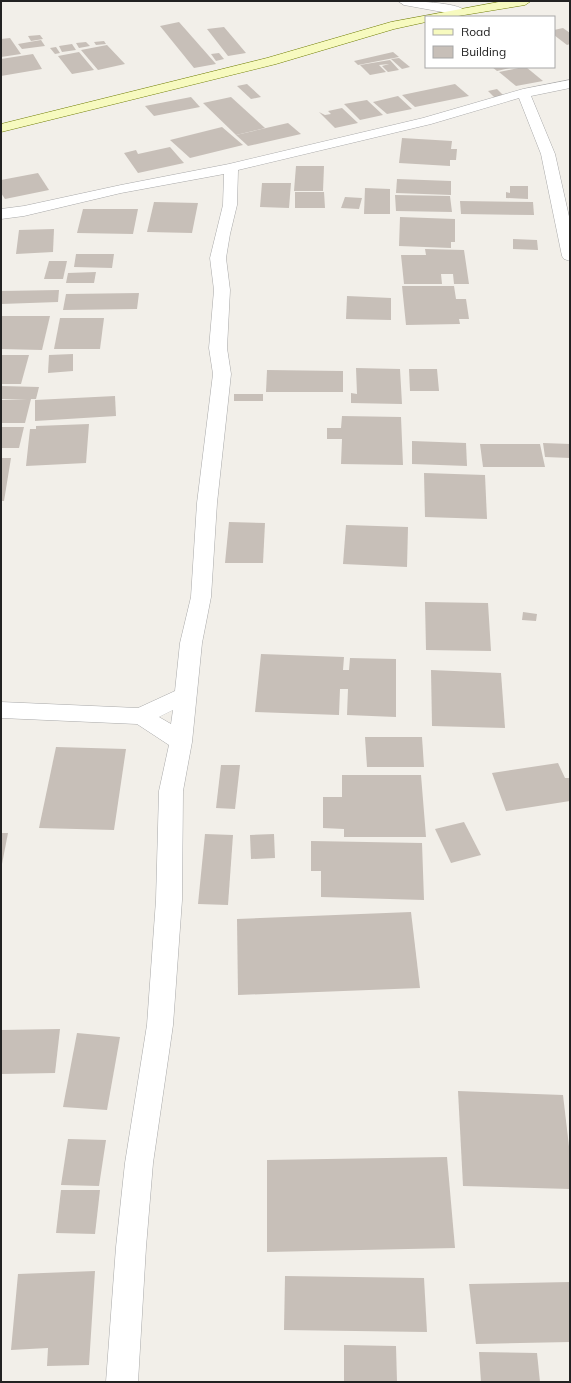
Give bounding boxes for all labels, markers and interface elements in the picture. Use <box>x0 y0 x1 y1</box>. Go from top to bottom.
legend <box>425 16 555 68</box>
text: Road <box>461 24 490 39</box>
text: Building <box>461 44 506 59</box>

